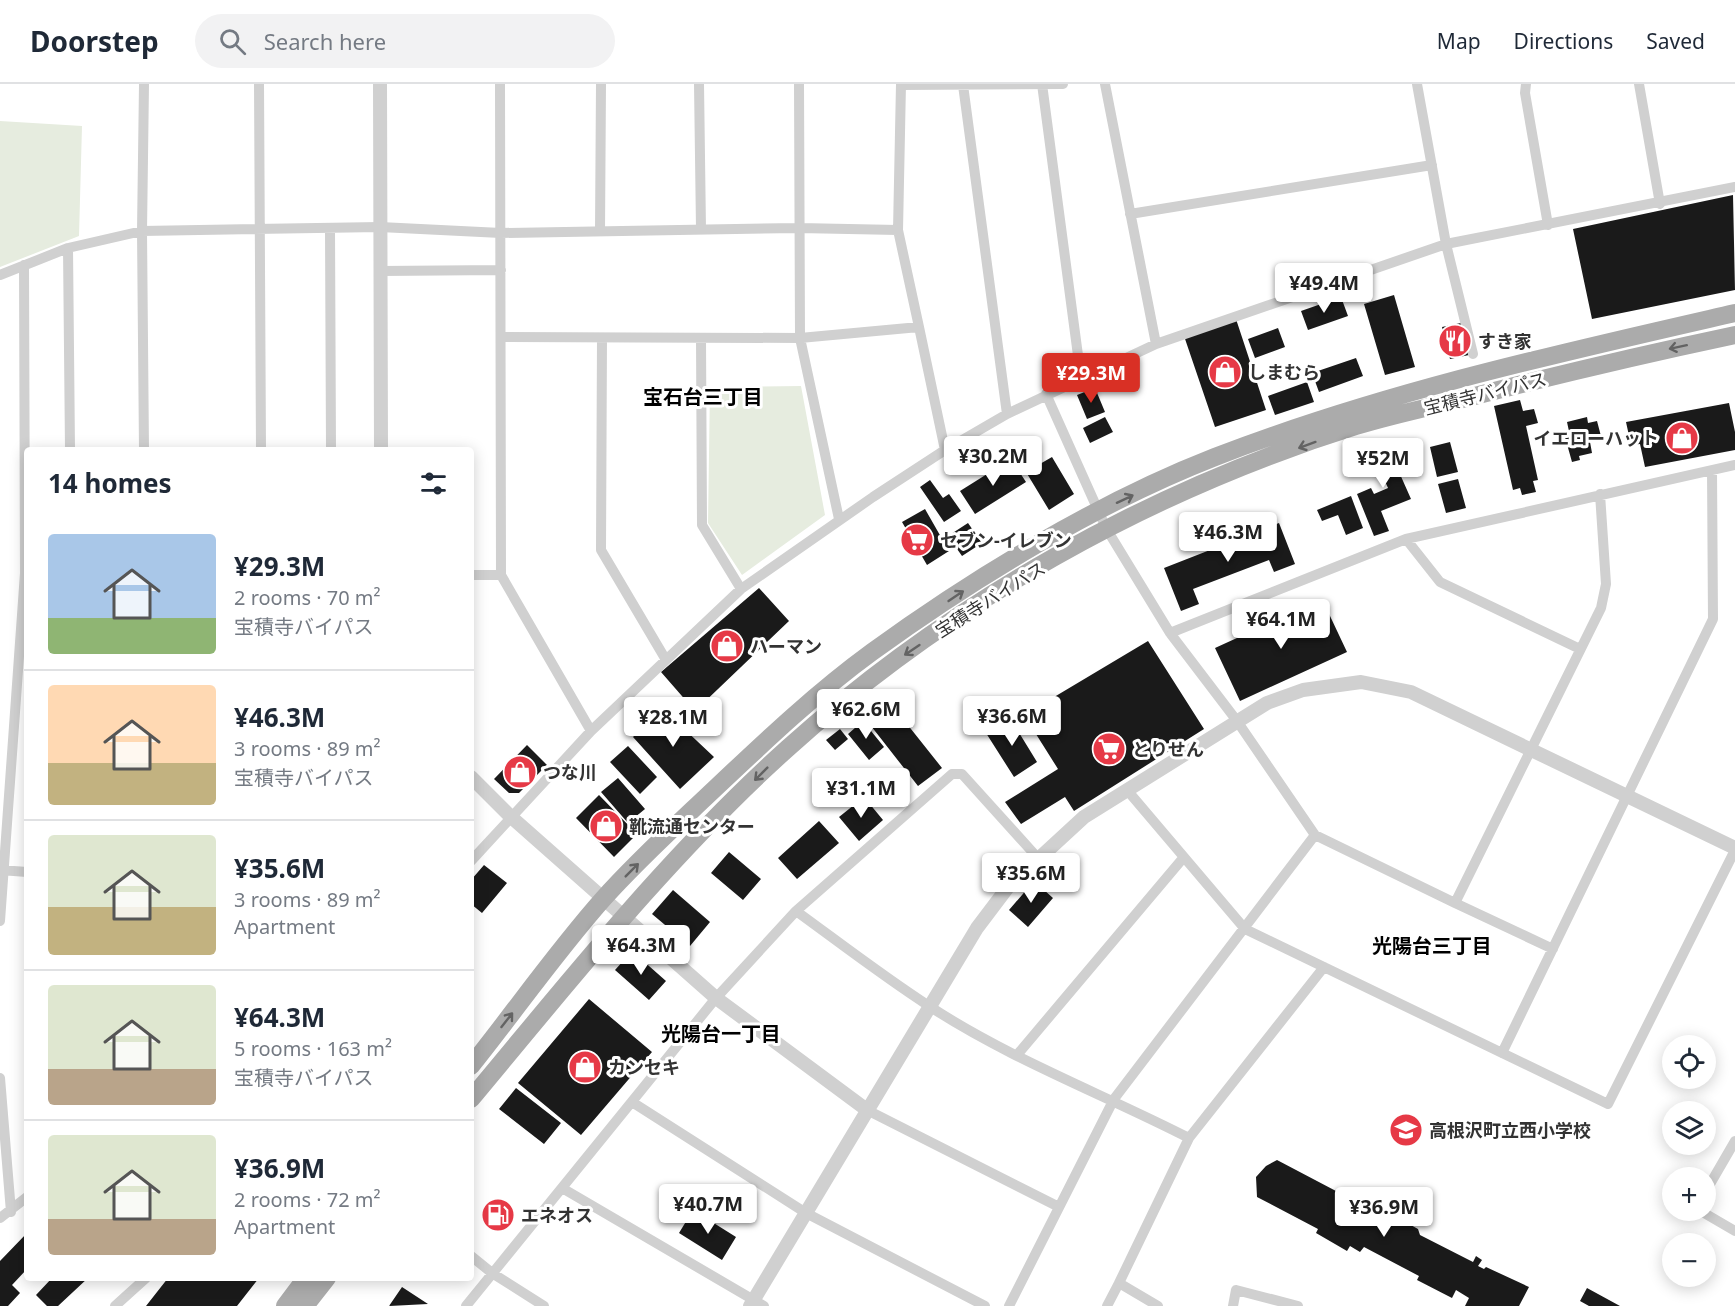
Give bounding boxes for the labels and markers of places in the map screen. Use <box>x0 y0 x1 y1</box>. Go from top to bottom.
pin: ¥49.4M <box>1275 263 1373 314</box>
restaurant icon: すき家 <box>1437 323 1473 359</box>
place label: すき家 <box>1478 329 1532 353</box>
pin: ¥29.3M <box>1042 353 1140 404</box>
shop icon: しまむら <box>1207 354 1243 390</box>
place label: しまむら <box>1248 360 1320 384</box>
shop icon: イエローハット <box>1664 420 1700 456</box>
place label: イエローハット <box>1534 426 1659 450</box>
pin: ¥30.2M <box>944 436 1042 487</box>
pin: ¥52M <box>1347 438 1419 489</box>
pin: ¥46.3M <box>1179 512 1277 563</box>
supermarket icon: セブン-イレブン <box>899 522 935 558</box>
place label: セブン-イレブン <box>940 528 1072 552</box>
pin: ¥64.1M <box>1232 599 1330 650</box>
shop icon: ハーマン <box>709 628 745 664</box>
place label: ハーマン <box>750 634 822 658</box>
pin: ¥62.6M <box>817 689 915 740</box>
pin: ¥36.6M <box>963 696 1061 747</box>
pin: ¥28.1M <box>624 697 722 748</box>
supermarket icon: とりせん <box>1091 731 1127 767</box>
place label: とりせん <box>1132 737 1204 761</box>
shop icon: つな川 <box>502 754 538 790</box>
place label: つな川 <box>543 760 597 784</box>
pin: ¥31.1M <box>812 768 910 819</box>
shop icon: 靴流通センター <box>588 808 624 844</box>
place label: 靴流通センター <box>629 814 755 838</box>
pin: ¥35.6M <box>982 853 1080 904</box>
pin: ¥64.3M <box>592 925 690 976</box>
shop icon: カンセキ <box>567 1049 603 1085</box>
place label: カンセキ <box>608 1055 680 1079</box>
school or university icon: 高根沢町立西小学校 <box>1388 1112 1424 1148</box>
place label: 高根沢町立西小学校 <box>1429 1118 1591 1142</box>
pin: ¥40.7M <box>659 1184 757 1235</box>
pin: ¥36.9M <box>1335 1187 1433 1238</box>
fuel station icon: エネオス <box>480 1197 516 1233</box>
place label: エネオス <box>521 1203 593 1227</box>

